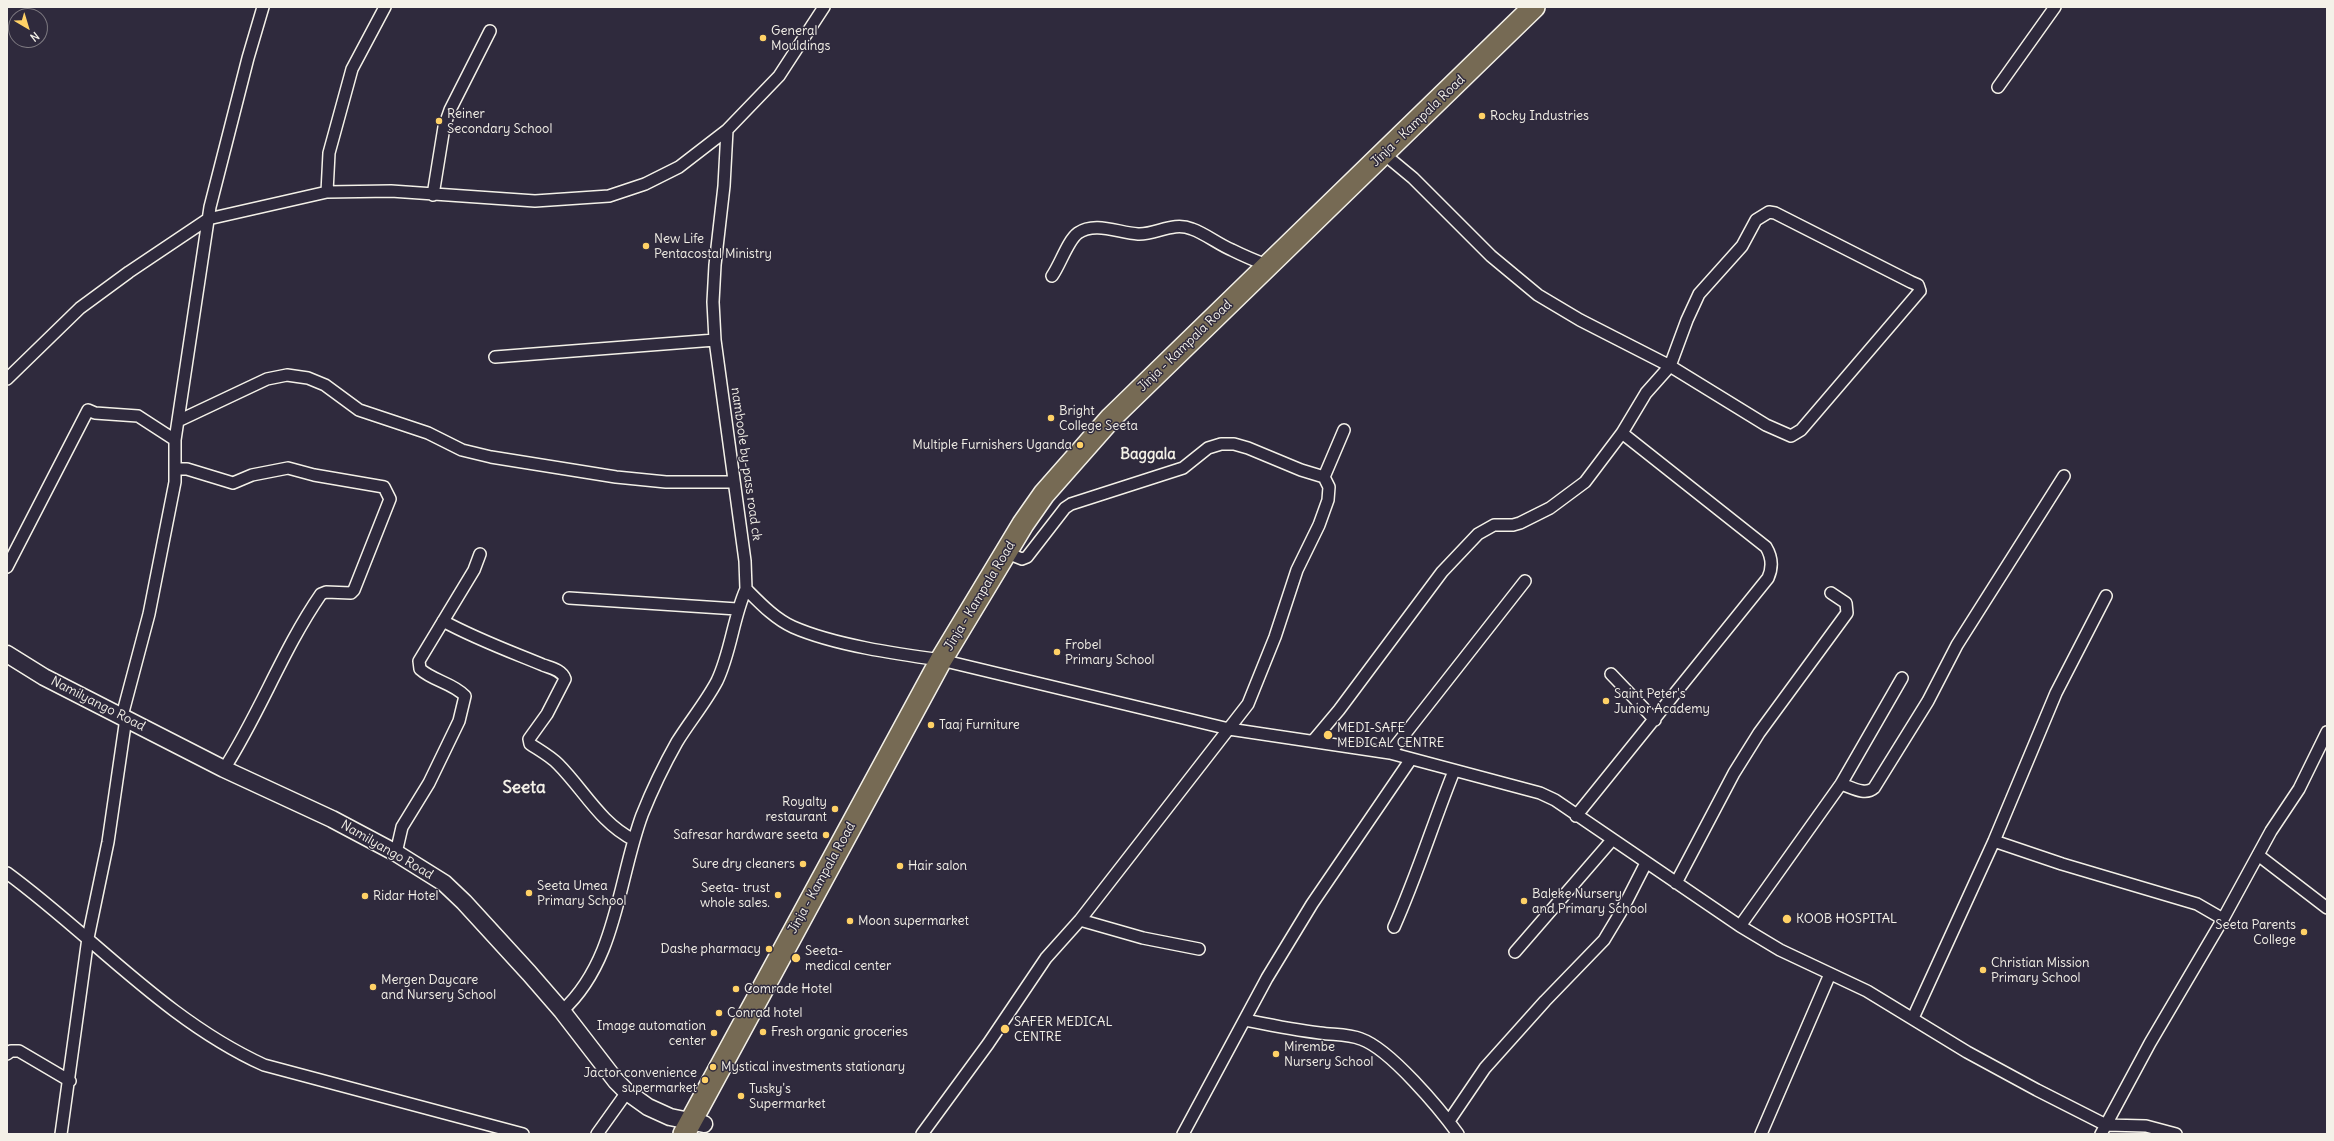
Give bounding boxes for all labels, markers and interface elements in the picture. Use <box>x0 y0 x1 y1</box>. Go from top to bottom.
north arrow <box>8 8 48 48</box>
place label: General Mouldings <box>771 23 831 54</box>
text: N <box>27 29 42 45</box>
marker: General Mouldings <box>758 33 768 43</box>
street label: Jinja - Kampala Road <box>1368 72 1468 170</box>
place label: Reiner Secondary School <box>447 106 552 137</box>
place label: Rocky Industries <box>1490 108 1589 124</box>
marker: Rocky Industries <box>1477 111 1487 121</box>
marker: Reiner Secondary School <box>434 116 444 126</box>
place label: New Life Pentacostal Ministry <box>654 231 772 262</box>
marker: New Life Pentacostal Ministry <box>641 241 651 251</box>
street label: Jinja - Kampala Road <box>1135 297 1235 395</box>
street label: namboole by-pass road ck <box>728 386 764 542</box>
place label: Bright College Seeta <box>1059 403 1138 434</box>
marker: Bright College Seeta <box>1046 413 1056 423</box>
place label: Multiple Furnishers Uganda <box>912 437 1072 453</box>
marker: Multiple Furnishers Uganda <box>1075 440 1085 450</box>
district label: Baggala <box>1120 446 1176 464</box>
street label: Jinja - Kampala Road <box>941 539 1019 653</box>
place label: Frobel Primary School <box>1065 637 1155 668</box>
marker: Frobel Primary School <box>1052 647 1062 657</box>
street label: Namilyango Road <box>48 673 148 735</box>
place label: Saint Peter's Junior Academy <box>1614 686 1710 717</box>
marker: Saint Peter's Junior Academy <box>1601 696 1611 706</box>
place label: Taaj Furniture <box>939 717 1020 733</box>
marker: Taaj Furniture <box>926 720 936 730</box>
place label: MEDI-SAFE MEDICAL CENTRE <box>1337 720 1444 751</box>
marker: MEDI-SAFE MEDICAL CENTRE <box>1322 729 1334 741</box>
district label: Seeta <box>502 778 546 798</box>
place label: Royalty restaurant <box>765 794 827 825</box>
marker: Royalty restaurant <box>830 804 840 814</box>
street label: Namilyango Road <box>338 817 436 883</box>
street label: Jinja - Kampala Road <box>785 820 859 936</box>
place label: Safresar hardware seeta <box>673 827 818 843</box>
marker: Safresar hardware seeta <box>821 830 831 840</box>
place label: Sure dry cleaners <box>692 856 795 872</box>
place label: Hair salon <box>908 858 967 874</box>
marker: Sure dry cleaners <box>798 859 808 869</box>
marker: Hair salon <box>895 861 905 871</box>
place label: Seeta Umea Primary School <box>537 878 627 909</box>
place label: Seeta- trust whole sales. <box>700 880 770 911</box>
place label: Baleke Nursery and Primary School <box>1532 886 1647 917</box>
place label: Ridar Hotel <box>373 888 438 904</box>
marker: Seeta Umea Primary School <box>524 888 534 898</box>
marker: Seeta- trust whole sales. <box>773 890 783 900</box>
marker: Ridar Hotel <box>360 891 370 901</box>
marker: Baleke Nursery and Primary School <box>1519 896 1529 906</box>
place label: KOOB HOSPITAL <box>1796 911 1897 927</box>
place label: Moon supermarket <box>858 913 969 929</box>
marker: KOOB HOSPITAL <box>1781 913 1793 925</box>
marker: Moon supermarket <box>845 916 855 926</box>
place label: Seeta Parents College <box>2215 917 2296 948</box>
marker: Seeta Parents College <box>2299 927 2309 937</box>
place label: Dashe pharmacy <box>660 941 761 957</box>
place label: Seeta- medical center <box>805 943 891 974</box>
marker: Dashe pharmacy <box>764 944 774 954</box>
marker: Seeta- medical center <box>790 952 802 964</box>
place label: Christian Mission Primary School <box>1991 955 2090 986</box>
marker: Christian Mission Primary School <box>1978 965 1988 975</box>
place label: Mergen Daycare and Nursery School <box>381 972 496 1003</box>
place label: Comrade Hotel <box>744 981 832 997</box>
marker: Mergen Daycare and Nursery School <box>368 982 378 992</box>
marker: Comrade Hotel <box>731 984 741 994</box>
place label: Conrad hotel <box>727 1005 802 1021</box>
marker: Conrad hotel <box>714 1008 724 1018</box>
place label: SAFER MEDICAL CENTRE <box>1014 1014 1113 1045</box>
place label: Image automation center <box>597 1018 706 1049</box>
marker: SAFER MEDICAL CENTRE <box>999 1023 1011 1035</box>
place label: Fresh organic groceries <box>771 1024 908 1040</box>
marker: Fresh organic groceries <box>758 1027 768 1037</box>
marker: Image automation center <box>709 1028 719 1038</box>
place label: Mirembe Nursery School <box>1284 1039 1373 1070</box>
marker: Mirembe Nursery School <box>1271 1049 1281 1059</box>
place label: Mystical investments stationary <box>721 1059 905 1075</box>
marker: Mystical investments stationary <box>708 1062 718 1072</box>
place label: Jactor convenience supermarket <box>583 1065 697 1096</box>
marker: Jactor convenience supermarket <box>700 1075 710 1085</box>
place label: Tusky's Supermarket <box>749 1081 826 1112</box>
marker: Tusky's Supermarket <box>736 1091 746 1101</box>

